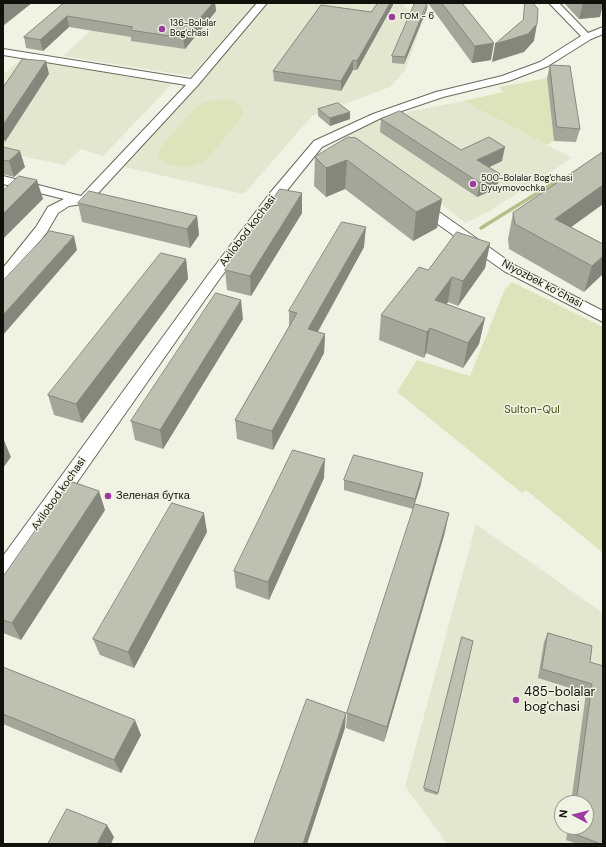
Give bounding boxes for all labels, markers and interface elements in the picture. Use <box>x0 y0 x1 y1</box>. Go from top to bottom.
marker: ГОМ - 6 <box>387 12 397 22</box>
place label: ГОМ - 6 <box>400 12 434 22</box>
place label: 136-Bolalar Bog'chasi <box>170 19 217 40</box>
marker: 136-Bolalar Bog'chasi <box>157 24 167 34</box>
place label: 500-Bolalar Bog'chasi Dyuymovochka <box>481 174 573 195</box>
marker: 500-Bolalar Bog'chasi Dyuymovochka <box>468 179 478 189</box>
street label: Axilobod kochasi <box>217 193 279 269</box>
street label: Niyozbek koʻchasi <box>499 257 585 311</box>
park label: Sulton-Qul <box>504 403 560 417</box>
street label: Axilobod kochasi <box>29 455 89 533</box>
place label: Зеленая бутка <box>116 489 190 503</box>
marker: Зеленая бутка <box>103 491 113 501</box>
place label: 485-bolalar bog'chasi <box>524 685 595 716</box>
marker: 485-bolalar bog'chasi <box>511 695 521 705</box>
north arrow <box>554 795 594 835</box>
text: N <box>556 809 571 818</box>

